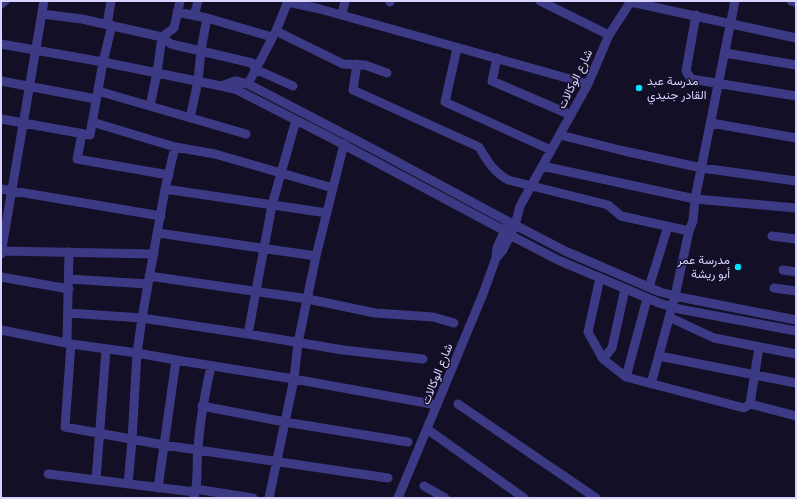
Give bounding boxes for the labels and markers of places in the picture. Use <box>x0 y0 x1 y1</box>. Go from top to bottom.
place label: مدرسة عبد القادر جنيدي <box>647 74 707 102</box>
marker: مدرسة عبد القادر جنيدي <box>634 83 644 93</box>
place label: مدرسة عمر أبو ريشة <box>678 253 730 281</box>
marker: مدرسة عمر أبو ريشة <box>733 262 743 272</box>

